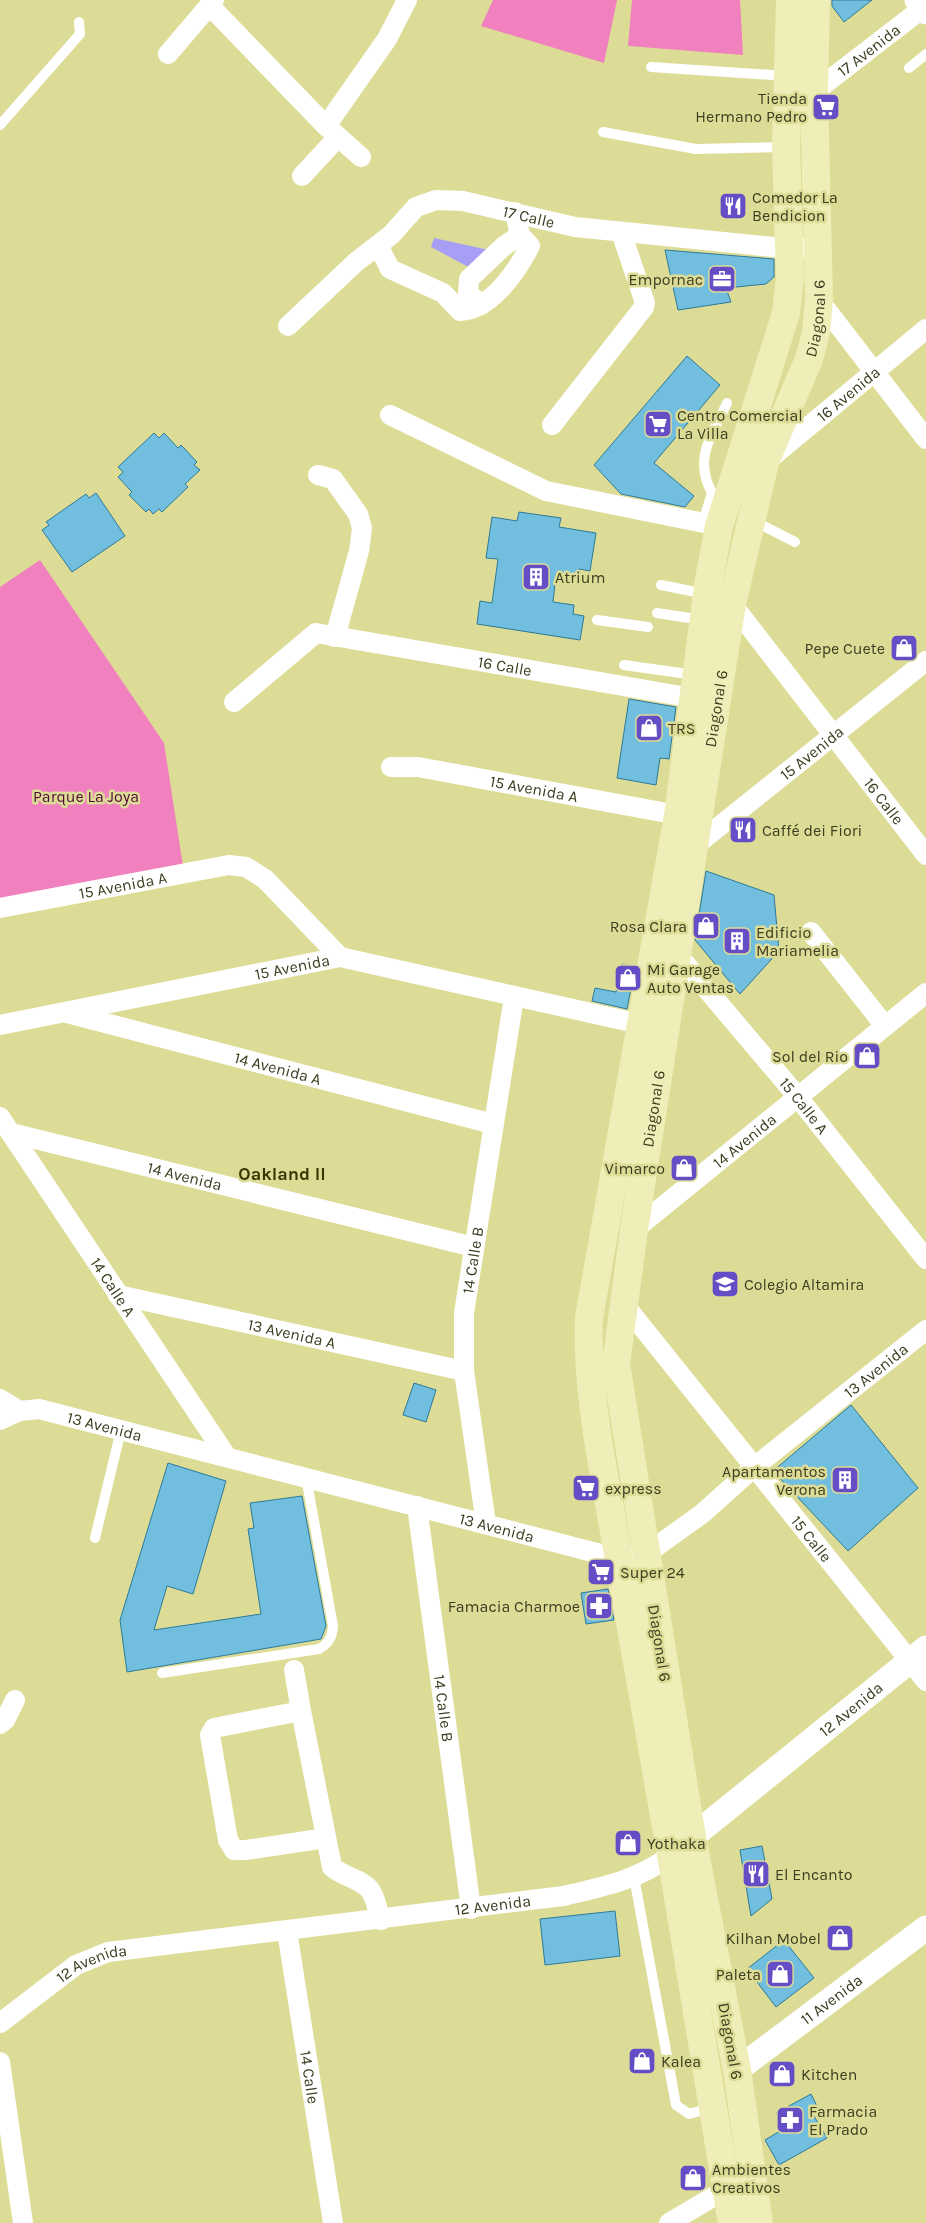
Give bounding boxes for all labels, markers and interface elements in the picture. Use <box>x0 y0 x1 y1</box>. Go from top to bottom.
street label: 17 Avenida <box>834 20 904 81</box>
place label: Tienda Hermano Pedro <box>695 89 807 126</box>
supermarket icon: Tienda Hermano Pedro <box>811 92 841 122</box>
place label: Comedor La Bendicion <box>752 188 838 225</box>
restaurant icon: Comedor La Bendicion <box>718 191 748 221</box>
street label: 17 Calle <box>501 202 556 232</box>
office icon: Empornac <box>707 264 737 294</box>
place label: Empornac <box>628 270 703 289</box>
street label: Diagonal 6 <box>801 279 829 359</box>
street label: 16 Avenida <box>813 362 884 426</box>
place label: Centro Comercial La Villa <box>677 406 803 443</box>
supermarket icon: Centro Comercial La Villa <box>643 409 673 439</box>
building icon: Atrium <box>521 562 551 592</box>
place label: Atrium <box>555 568 605 587</box>
shop icon: Pepe Cuete <box>889 633 919 663</box>
place label: Pepe Cuete <box>805 639 885 658</box>
street label: 16 Calle <box>477 652 533 680</box>
street label: Diagonal 6 <box>701 669 732 749</box>
shop icon: TRS <box>634 713 664 743</box>
place label: TRS <box>668 719 695 738</box>
street label: 15 Avenida <box>776 722 847 784</box>
street label: 15 Avenida A <box>488 771 579 806</box>
street label: 16 Calle <box>860 774 908 829</box>
park label: Parque La Joya <box>33 787 139 806</box>
restaurant icon: Caffé dei Fiori <box>728 815 758 845</box>
place label: Caffé dei Fiori <box>762 821 862 840</box>
street label: 15 Avenida A <box>77 868 168 903</box>
shop icon: Rosa Clara <box>691 911 721 941</box>
place label: Rosa Clara <box>610 917 687 936</box>
place label: Edificio Mariamelia <box>756 923 839 960</box>
building icon: Edificio Mariamelia <box>722 926 752 956</box>
street label: 15 Avenida <box>253 950 331 984</box>
place label: Mi Garage Auto Ventas <box>647 960 734 997</box>
shop icon: Mi Garage Auto Ventas <box>613 963 643 993</box>
shop icon: Sol del Rio <box>852 1041 882 1071</box>
place label: Sol del Rio <box>772 1047 848 1066</box>
street label: 14 Avenida A <box>232 1048 323 1089</box>
street label: Diagonal 6 <box>638 1069 669 1149</box>
street label: 15 Calle A <box>776 1074 832 1138</box>
street label: 14 Avenida <box>709 1110 780 1172</box>
shop icon: Vimarco <box>669 1153 699 1183</box>
street label: 14 Avenida <box>146 1158 224 1195</box>
place label: Vimarco <box>605 1159 665 1178</box>
district label: Oakland II <box>238 1163 326 1185</box>
street label: 14 Calle B <box>458 1225 488 1295</box>
street label: 14 Calle A <box>86 1254 139 1320</box>
school or university icon: Colegio Altamira <box>710 1269 740 1299</box>
place label: Colegio Altamira <box>744 1275 864 1294</box>
street label: 13 Avenida A <box>246 1315 337 1353</box>
street label: 13 Avenida <box>840 1339 912 1402</box>
street label: 13 Avenida <box>65 1408 144 1445</box>
place label: Apartamentos Verona <box>722 1462 826 1499</box>
building icon: Apartamentos Verona <box>830 1465 860 1495</box>
supermarket icon: express <box>571 1473 601 1503</box>
place label: express <box>605 1479 662 1498</box>
street label: 13 Avenida <box>457 1509 536 1546</box>
street label: 15 Calle <box>787 1512 836 1566</box>
supermarket icon: Super 24 <box>586 1557 616 1587</box>
place label: Super 24 <box>620 1563 685 1582</box>
pharmacy icon: Famacia Charmoe <box>584 1591 614 1621</box>
place label: Famacia Charmoe <box>448 1597 580 1616</box>
street label: Diagonal 6 <box>644 1603 675 1683</box>
street label: 14 Calle B <box>430 1673 458 1743</box>
street label: 12 Avenida <box>815 1678 887 1741</box>
shop icon: Yothaka <box>613 1828 643 1858</box>
place label: Yothaka <box>647 1834 706 1853</box>
restaurant icon: El Encanto <box>741 1859 771 1889</box>
place label: El Encanto <box>775 1865 852 1884</box>
street label: 12 Avenida <box>454 1891 532 1919</box>
shop icon: Kilhan Mobel <box>825 1923 855 1953</box>
place label: Kilhan Mobel <box>726 1929 821 1948</box>
street label: 12 Avenida <box>52 1941 128 1987</box>
shop icon: Paleta <box>765 1959 795 1989</box>
place label: Paleta <box>716 1965 761 1984</box>
street label: 11 Avenida <box>797 1970 866 2029</box>
street label: Diagonal 6 <box>714 2001 747 2081</box>
shop icon: Kalea <box>627 2046 657 2076</box>
street label: 14 Calle <box>296 2049 323 2105</box>
place label: Kalea <box>661 2052 701 2071</box>
shop icon: Kitchen <box>767 2059 797 2089</box>
place label: Kitchen <box>801 2065 857 2084</box>
place label: Farmacia El Prado <box>809 2102 877 2139</box>
pharmacy icon: Farmacia El Prado <box>775 2105 805 2135</box>
place label: Ambientes Creativos <box>712 2160 791 2197</box>
shop icon: Ambientes Creativos <box>678 2163 708 2193</box>

